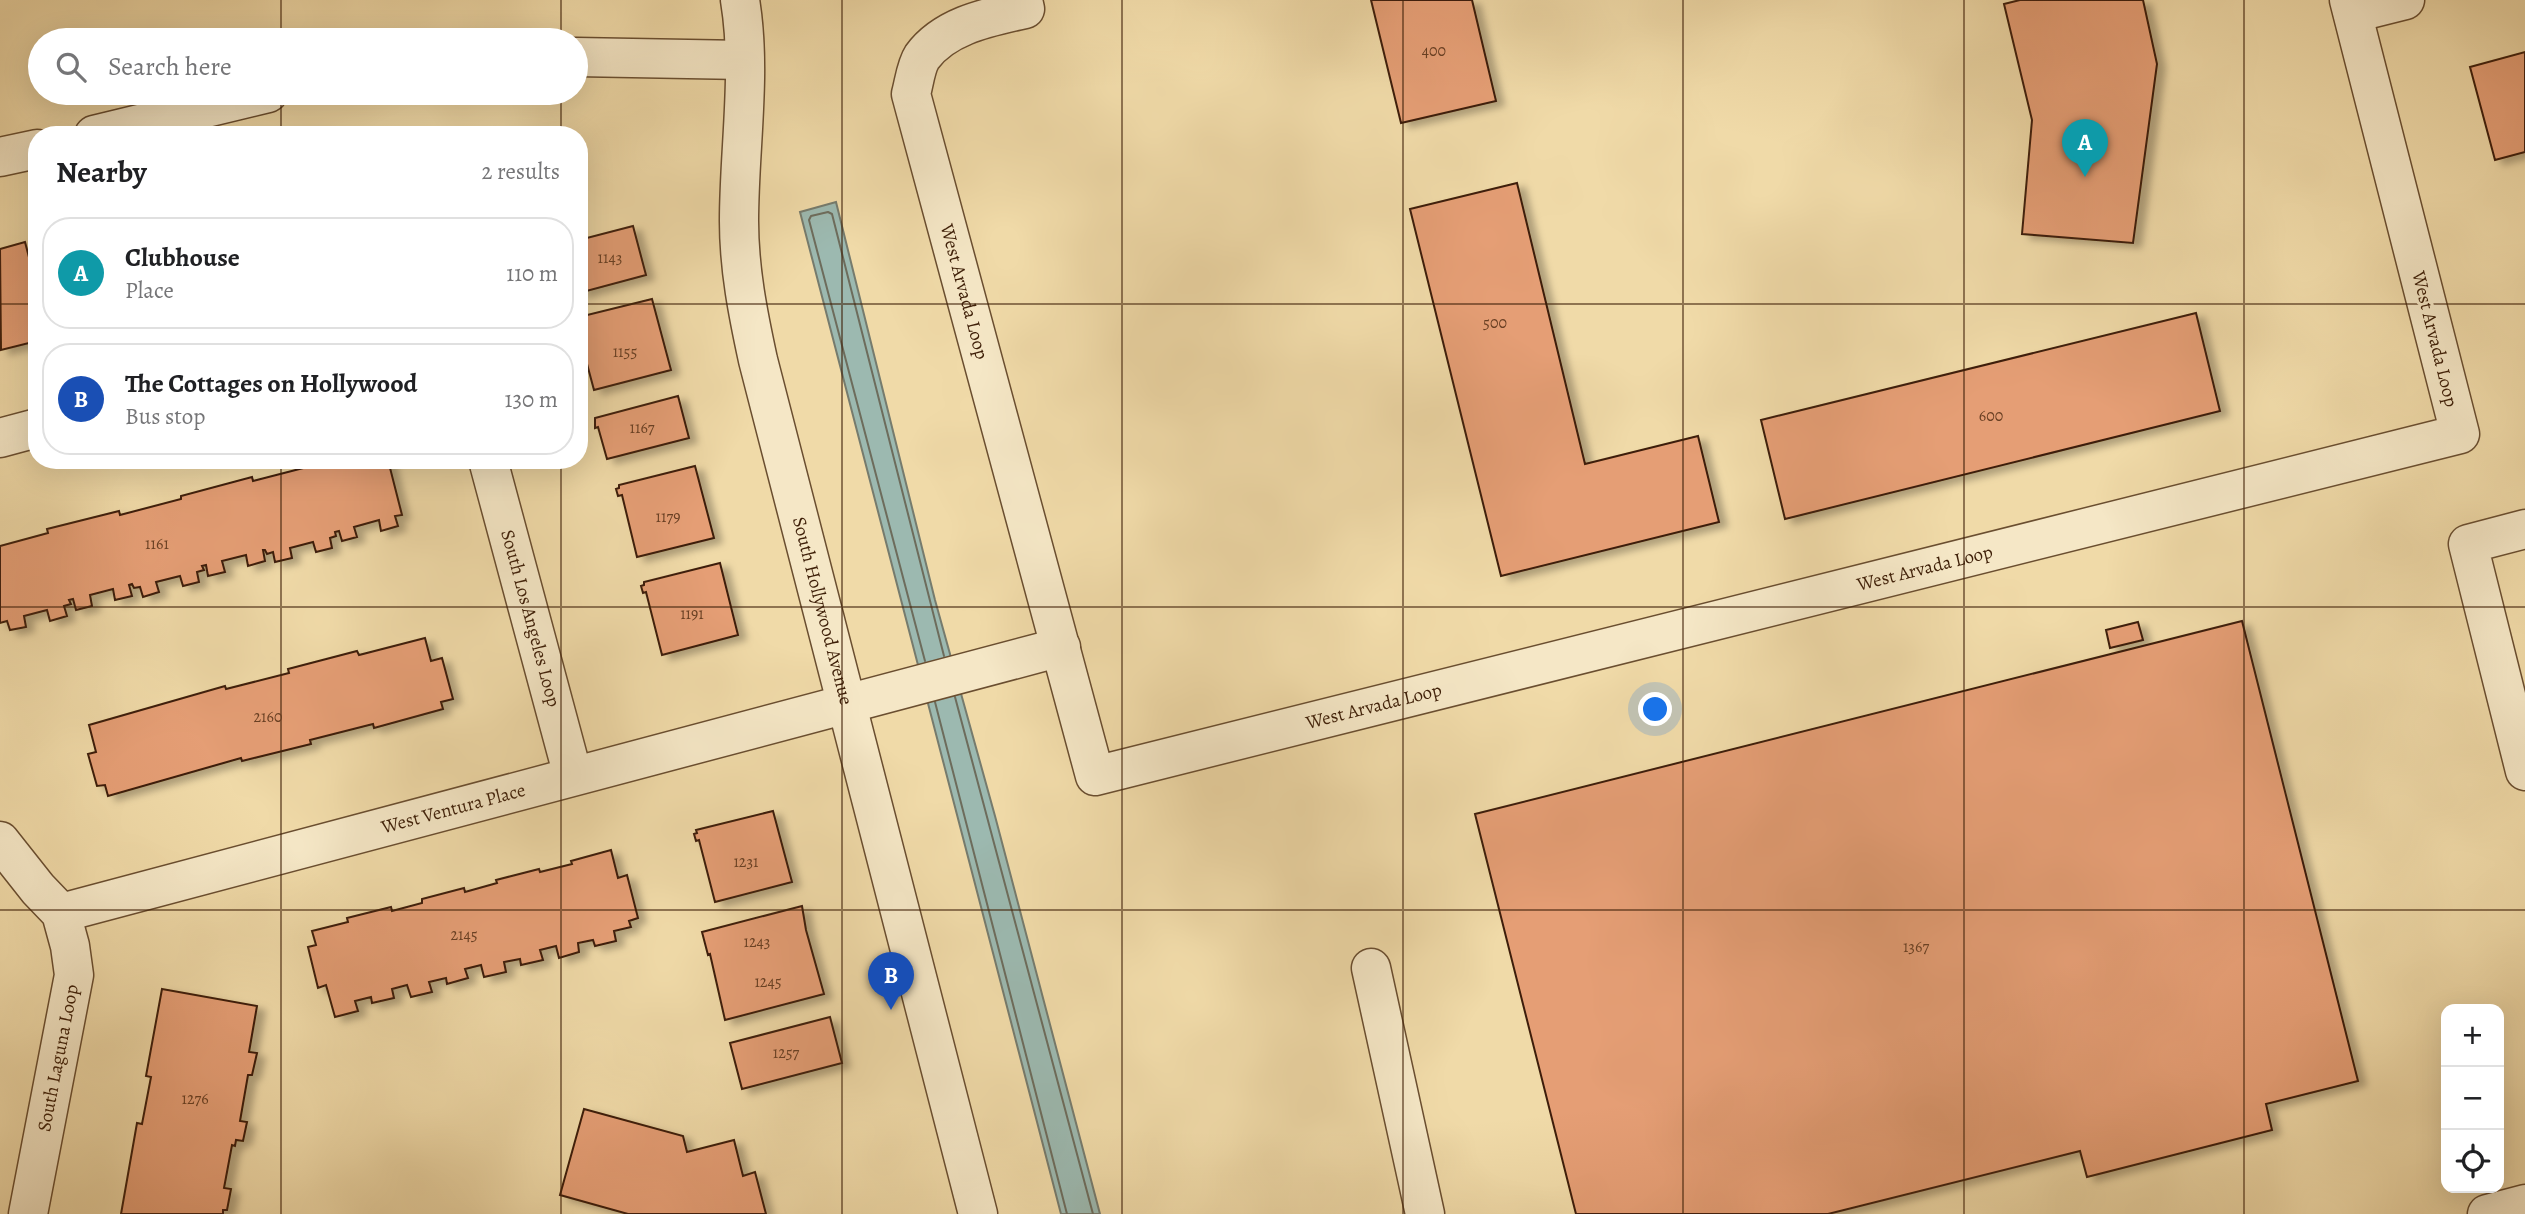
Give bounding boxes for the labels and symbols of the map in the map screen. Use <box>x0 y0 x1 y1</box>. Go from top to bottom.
house number: 400 <box>1422 40 1446 62</box>
pin: A <box>2062 119 2108 177</box>
street label: West Arvada Loop <box>933 220 995 362</box>
house number: 1143 <box>598 247 622 269</box>
street label: West Arvada Loop <box>2405 267 2464 410</box>
house number: 500 <box>1483 312 1507 334</box>
house number: 1155 <box>613 341 637 363</box>
house number: 600 <box>1979 405 2003 427</box>
house number: 1167 <box>629 417 655 439</box>
house number: 1179 <box>656 506 680 528</box>
street label: South Hollywood Avenue <box>786 514 859 708</box>
street label: South Los Angeles Loop <box>494 527 567 710</box>
house number: 1161 <box>145 533 169 555</box>
street label: West Arvada Loop <box>1853 539 1995 598</box>
house number: 1191 <box>680 603 704 625</box>
street label: West Arvada Loop <box>1302 677 1444 736</box>
your location <box>1638 692 1672 726</box>
house number: 2160 <box>254 706 283 728</box>
street label: West Ventura Place <box>377 777 528 840</box>
house number: 1231 <box>733 851 759 873</box>
house number: 2145 <box>450 924 478 946</box>
house number: 1243 <box>744 931 770 953</box>
house number: 1367 <box>1903 936 1929 958</box>
pin: B <box>868 952 914 1010</box>
house number: 1245 <box>754 971 782 993</box>
street label: South Laguna Loop <box>31 982 85 1134</box>
house number: 1257 <box>773 1042 800 1064</box>
house number: 1276 <box>181 1088 209 1110</box>

